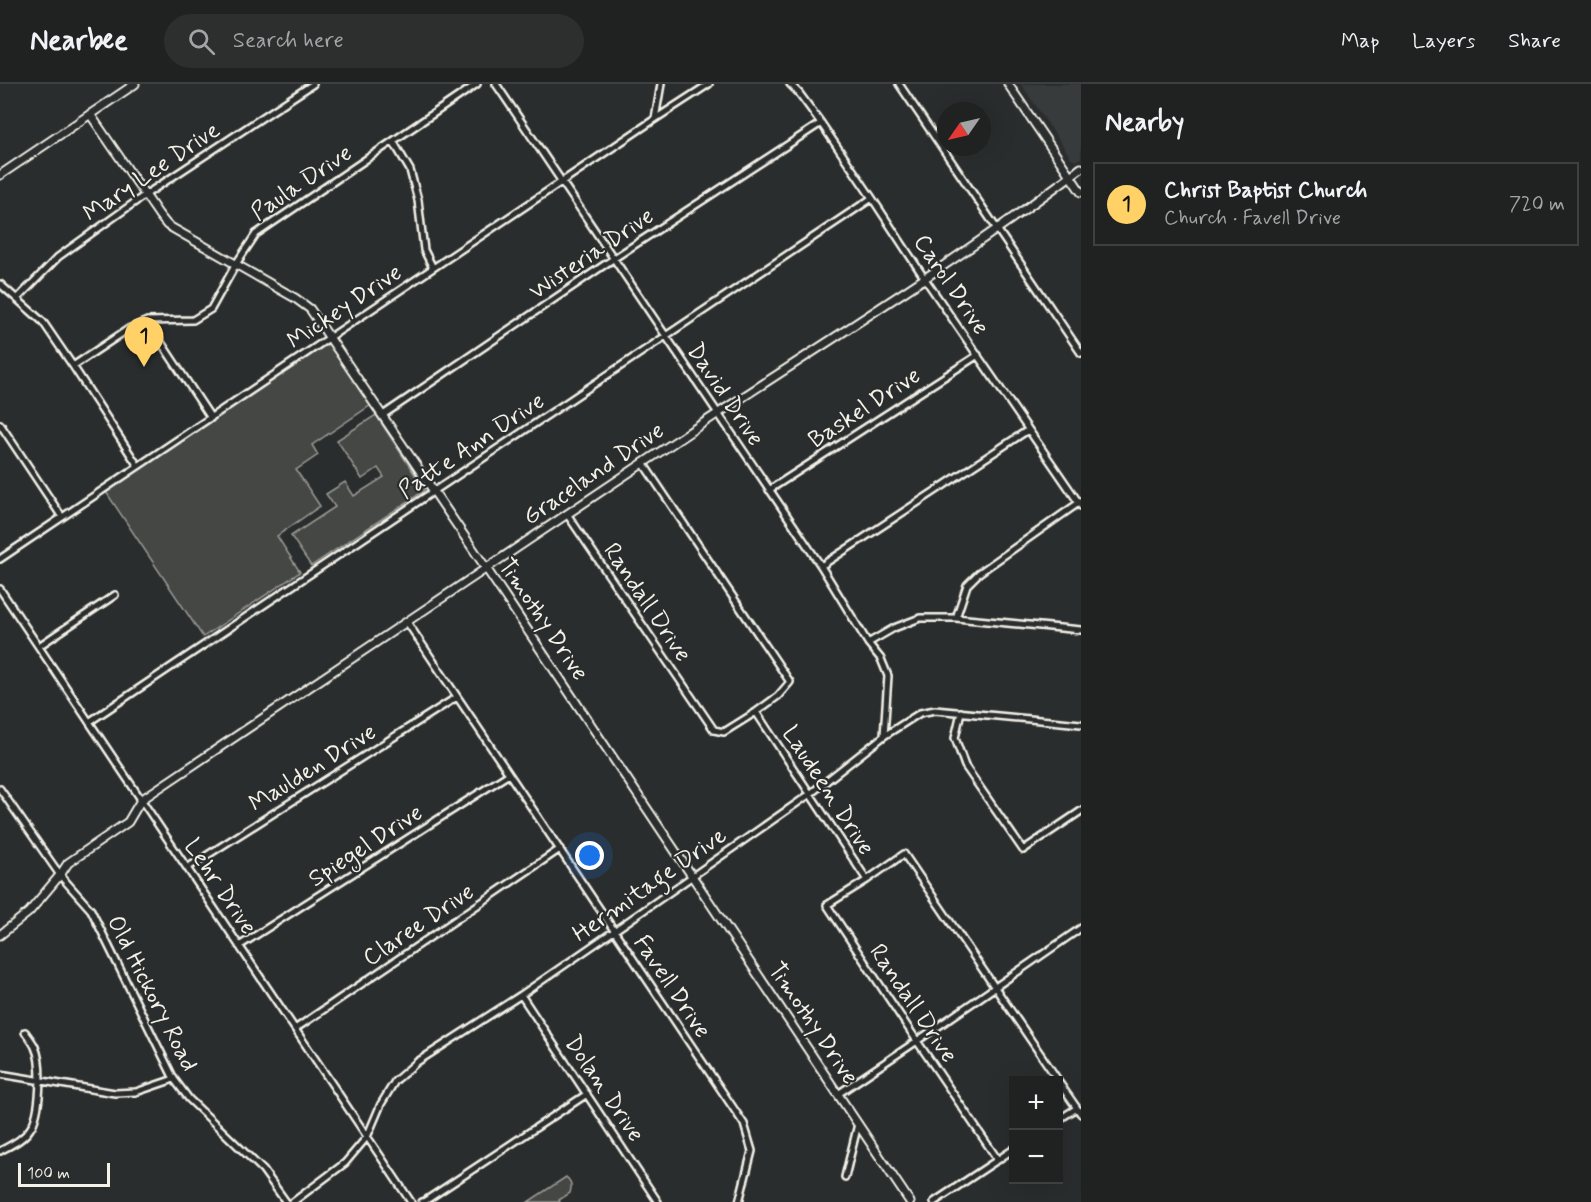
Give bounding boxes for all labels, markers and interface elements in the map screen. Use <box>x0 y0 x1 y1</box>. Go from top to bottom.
search box <box>164 14 584 68</box>
text: Nearbee <box>30 23 128 60</box>
icon: search <box>185 25 218 58</box>
text: Search here <box>233 27 344 55</box>
text: Map <box>1341 27 1379 55</box>
text: Layers <box>1412 27 1475 55</box>
text: Share <box>1508 27 1561 55</box>
north arrow <box>937 102 991 156</box>
text: Nearby <box>1105 106 1184 140</box>
street label: Mary Lee Drive <box>77 115 226 229</box>
street label: Paula Drive <box>245 138 358 228</box>
text: Christ Baptist Church <box>1164 177 1367 205</box>
text: 1 <box>1122 191 1131 218</box>
text: 720 m <box>1509 191 1565 218</box>
street label: Wisteria Drive <box>523 201 660 307</box>
text: Church · Favell Drive <box>1164 205 1341 232</box>
street label: Carol Drive <box>906 228 996 341</box>
street label: Mickey Drive <box>281 257 408 357</box>
pin: 1 <box>124 318 164 367</box>
street label: David Drive <box>679 337 771 452</box>
street label: Baskel Drive <box>803 361 927 456</box>
street label: Patte Ann Drive <box>393 386 551 507</box>
street label: Graceland Drive <box>517 416 670 533</box>
street label: Randall Drive <box>596 537 698 668</box>
street label: Timothy Drive <box>490 553 595 687</box>
street label: Maulden Drive <box>243 717 382 820</box>
street label: Laudeen Drive <box>774 720 881 862</box>
street label: Spiegel Drive <box>303 798 430 896</box>
street label: Hermitage Drive <box>567 820 735 952</box>
street label: Lehr Drive <box>176 833 263 941</box>
your location <box>575 841 604 870</box>
street label: Claree Drive <box>357 877 481 974</box>
street label: Old Hickory Road <box>99 910 204 1077</box>
street label: Favell Drive <box>626 929 718 1044</box>
street label: Randall Drive <box>862 938 964 1069</box>
street label: Timothy Drive <box>760 957 865 1091</box>
street label: Dolan Drive <box>557 1029 651 1148</box>
map controls <box>1009 1076 1063 1184</box>
button: + <box>1009 1076 1063 1130</box>
button: − <box>1009 1130 1063 1184</box>
scale bar <box>18 1160 110 1188</box>
text: 100 m <box>27 1163 70 1184</box>

